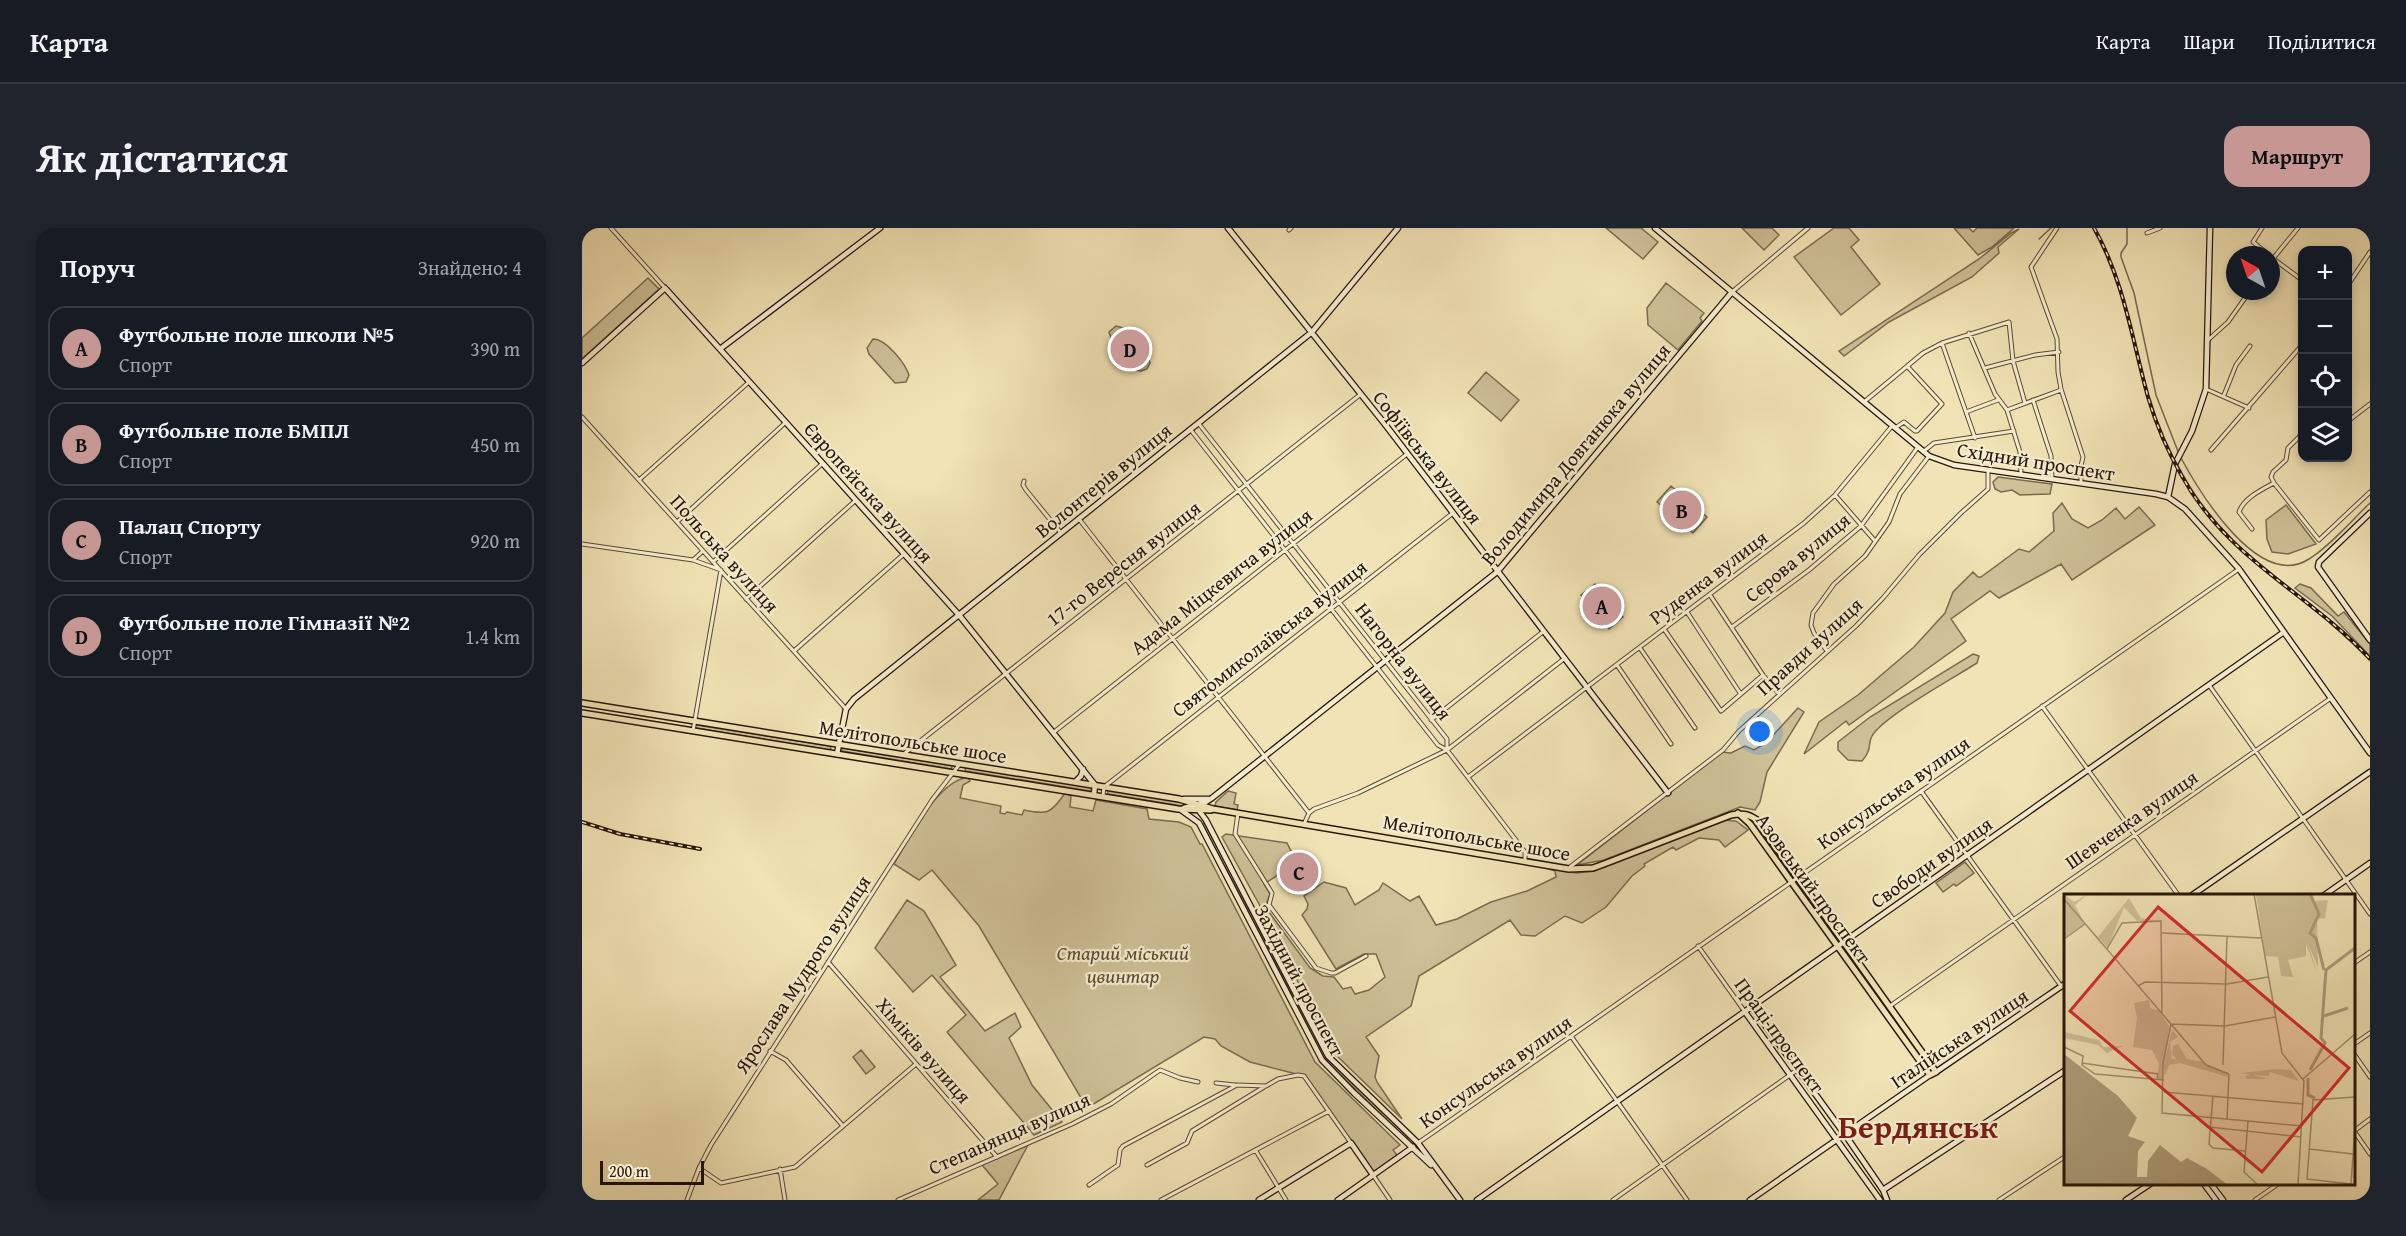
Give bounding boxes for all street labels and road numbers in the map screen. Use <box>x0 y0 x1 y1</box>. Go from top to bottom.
street label: Володимира Довганюка вулиця <box>1473 337 1677 571</box>
street label: Софіївська вулиця <box>1366 384 1490 530</box>
street label: Європейська вулиця <box>798 415 940 569</box>
street label: Волонтерів вулиця <box>1028 416 1178 544</box>
street label: Східний проспект <box>1955 434 2117 488</box>
street label: Польська вулиця <box>664 487 786 619</box>
street label: 17-го Вересня вулиця <box>1039 493 1207 633</box>
street label: Адама Міцкевича вулиця <box>1124 501 1318 661</box>
street label: Сєрова вулиця <box>1738 505 1856 609</box>
street label: Руденка вулиця <box>1643 523 1773 631</box>
street label: Святомиколаївська вулиця <box>1165 552 1373 724</box>
street label: Правди вулиця <box>1749 590 1869 702</box>
street label: Нагорна вулиця <box>1349 596 1459 726</box>
street label: Мелітопольське шосе <box>817 712 1009 770</box>
street label: Консульська вулиця <box>1811 728 1975 856</box>
street label: Шевченка вулиця <box>2059 762 2203 876</box>
street label: Мелітопольське шосе <box>1381 806 1573 868</box>
street label: Азовський проспект <box>1749 807 1879 969</box>
street label: Свободи вулиця <box>1864 809 1998 915</box>
street label: Ярослава Мудрого вулиця <box>726 869 877 1080</box>
street label: Західний проспект <box>1248 899 1352 1061</box>
street label: Праці проспект <box>1728 971 1832 1099</box>
street label: Італійська вулиця <box>1884 981 2034 1095</box>
street label: Хіміків вулиця <box>870 990 978 1110</box>
street label: Консульська вулиця <box>1413 1007 1577 1135</box>
street label: Степанянця вулиця <box>923 1084 1095 1182</box>

